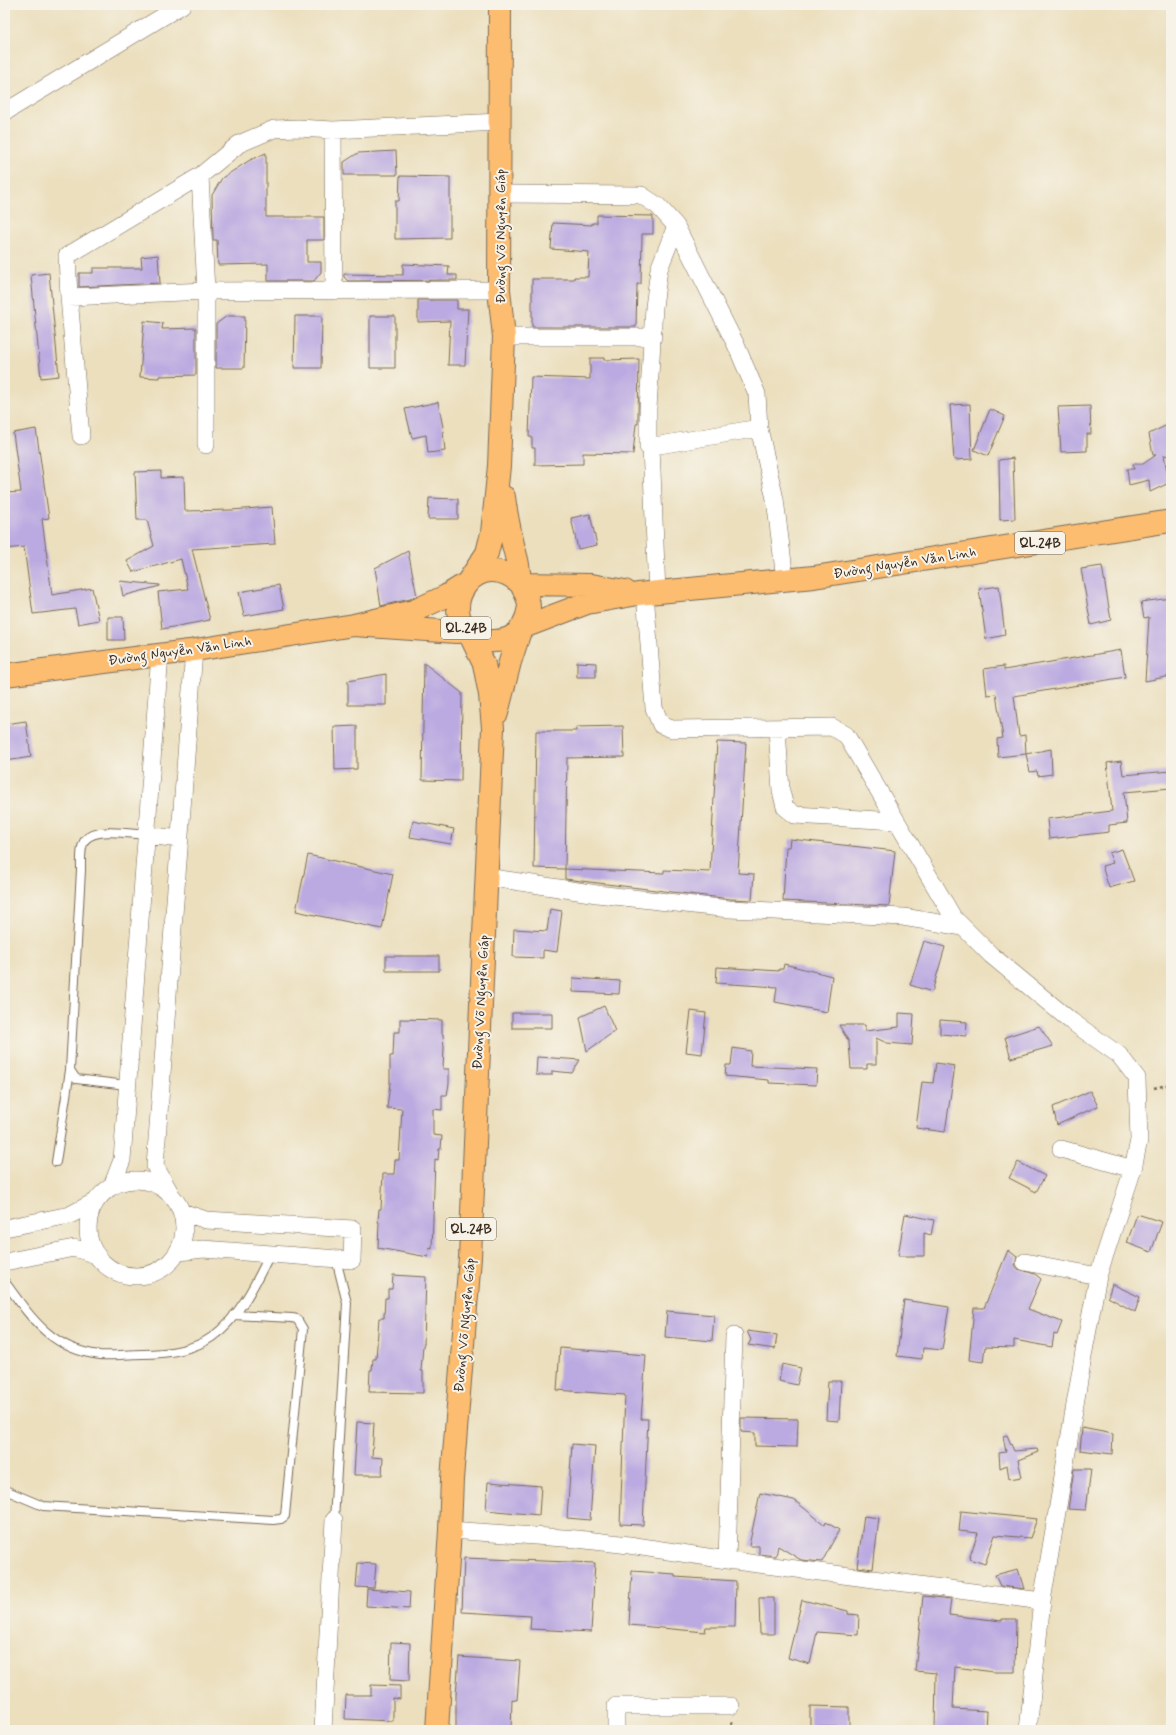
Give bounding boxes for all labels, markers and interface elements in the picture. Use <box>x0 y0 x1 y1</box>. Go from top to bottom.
street label: Đường Võ Nguyên Giáp <box>492 169 512 303</box>
road number: QL.24B <box>1015 532 1065 554</box>
street label: Đường Nguyễn Văn Linh <box>832 543 978 585</box>
road number: QL.24B <box>441 617 491 639</box>
street label: Đường Nguyễn Văn Linh <box>107 632 253 672</box>
street label: Đường Võ Nguyên Giáp <box>468 934 496 1070</box>
road number: QL.24B <box>446 1218 496 1240</box>
street label: Đường Võ Nguyên Giáp <box>450 1257 482 1393</box>

